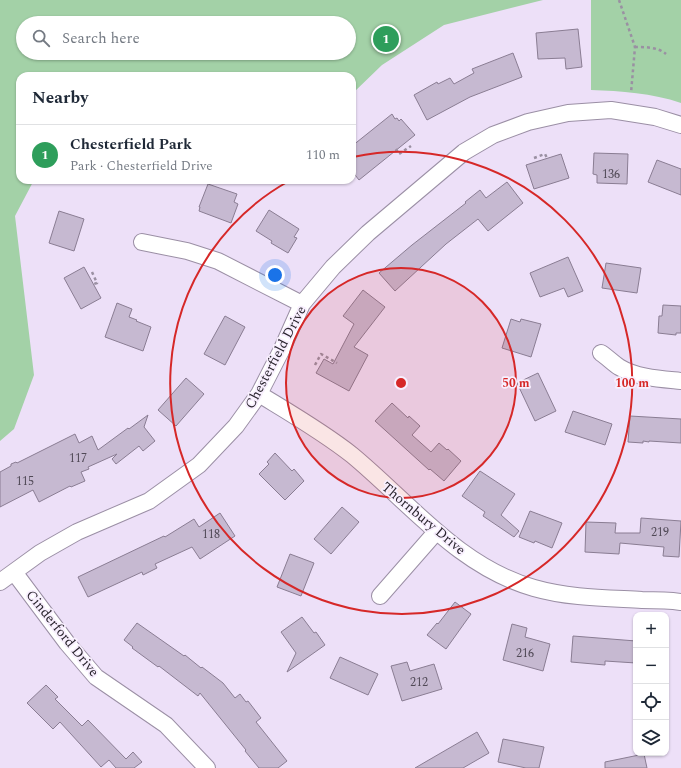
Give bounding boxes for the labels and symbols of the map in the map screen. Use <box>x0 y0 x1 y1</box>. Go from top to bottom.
pin: 1 <box>373 24 399 54</box>
house number: 136 <box>602 165 620 184</box>
your location <box>265 265 285 285</box>
street label: Chesterfield Drive <box>239 302 312 413</box>
text: 50 m <box>502 374 530 393</box>
text: 100 m <box>615 374 649 393</box>
centre of rings <box>394 376 408 390</box>
house number: 117 <box>69 449 87 468</box>
house number: 115 <box>16 472 34 491</box>
street label: Thornbury Drive <box>377 477 471 560</box>
house number: 219 <box>651 523 669 542</box>
house number: 118 <box>202 525 220 544</box>
street label: Cinderford Drive <box>21 585 104 681</box>
house number: 216 <box>516 644 534 663</box>
house number: 212 <box>410 673 428 692</box>

